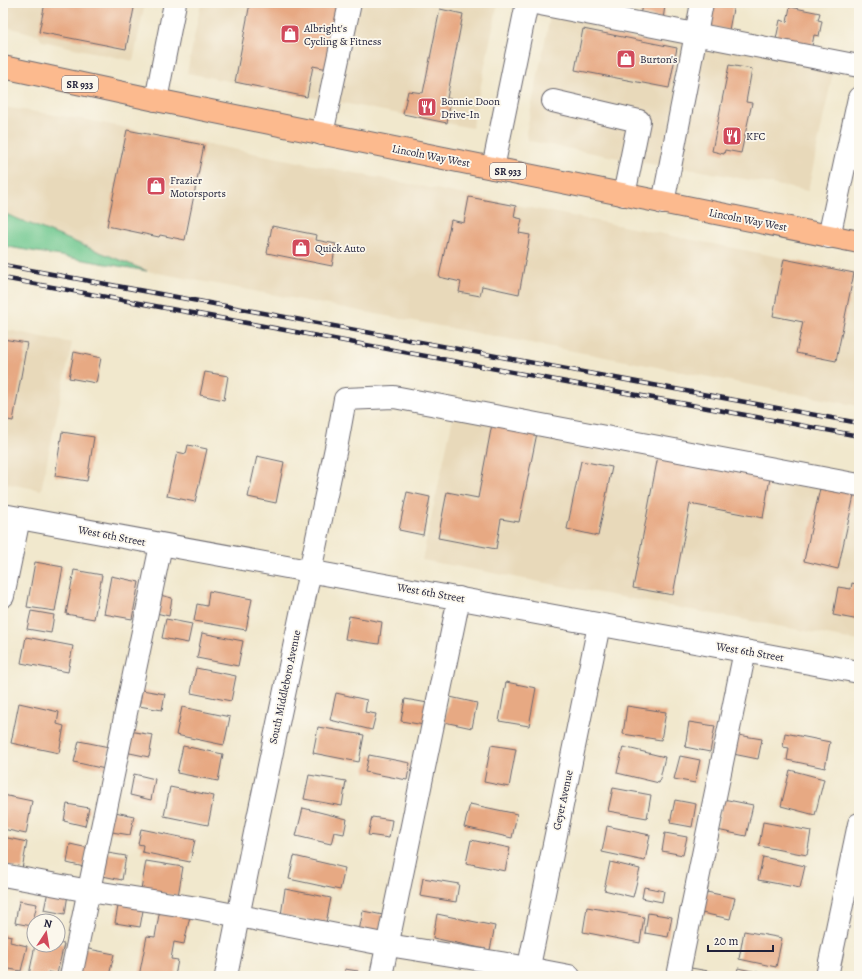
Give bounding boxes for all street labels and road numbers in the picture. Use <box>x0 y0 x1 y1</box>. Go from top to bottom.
road number: SR 933 <box>62 76 98 92</box>
street label: Lincoln Way West <box>391 141 472 171</box>
road number: SR 933 <box>490 163 526 179</box>
street label: Lincoln Way West <box>708 205 789 235</box>
street label: West 6th Street <box>76 522 147 550</box>
street label: West 6th Street <box>395 580 466 606</box>
street label: South Middleboro Avenue <box>266 629 304 745</box>
street label: West 6th Street <box>714 639 785 665</box>
street label: Geyer Avenue <box>549 769 577 831</box>

